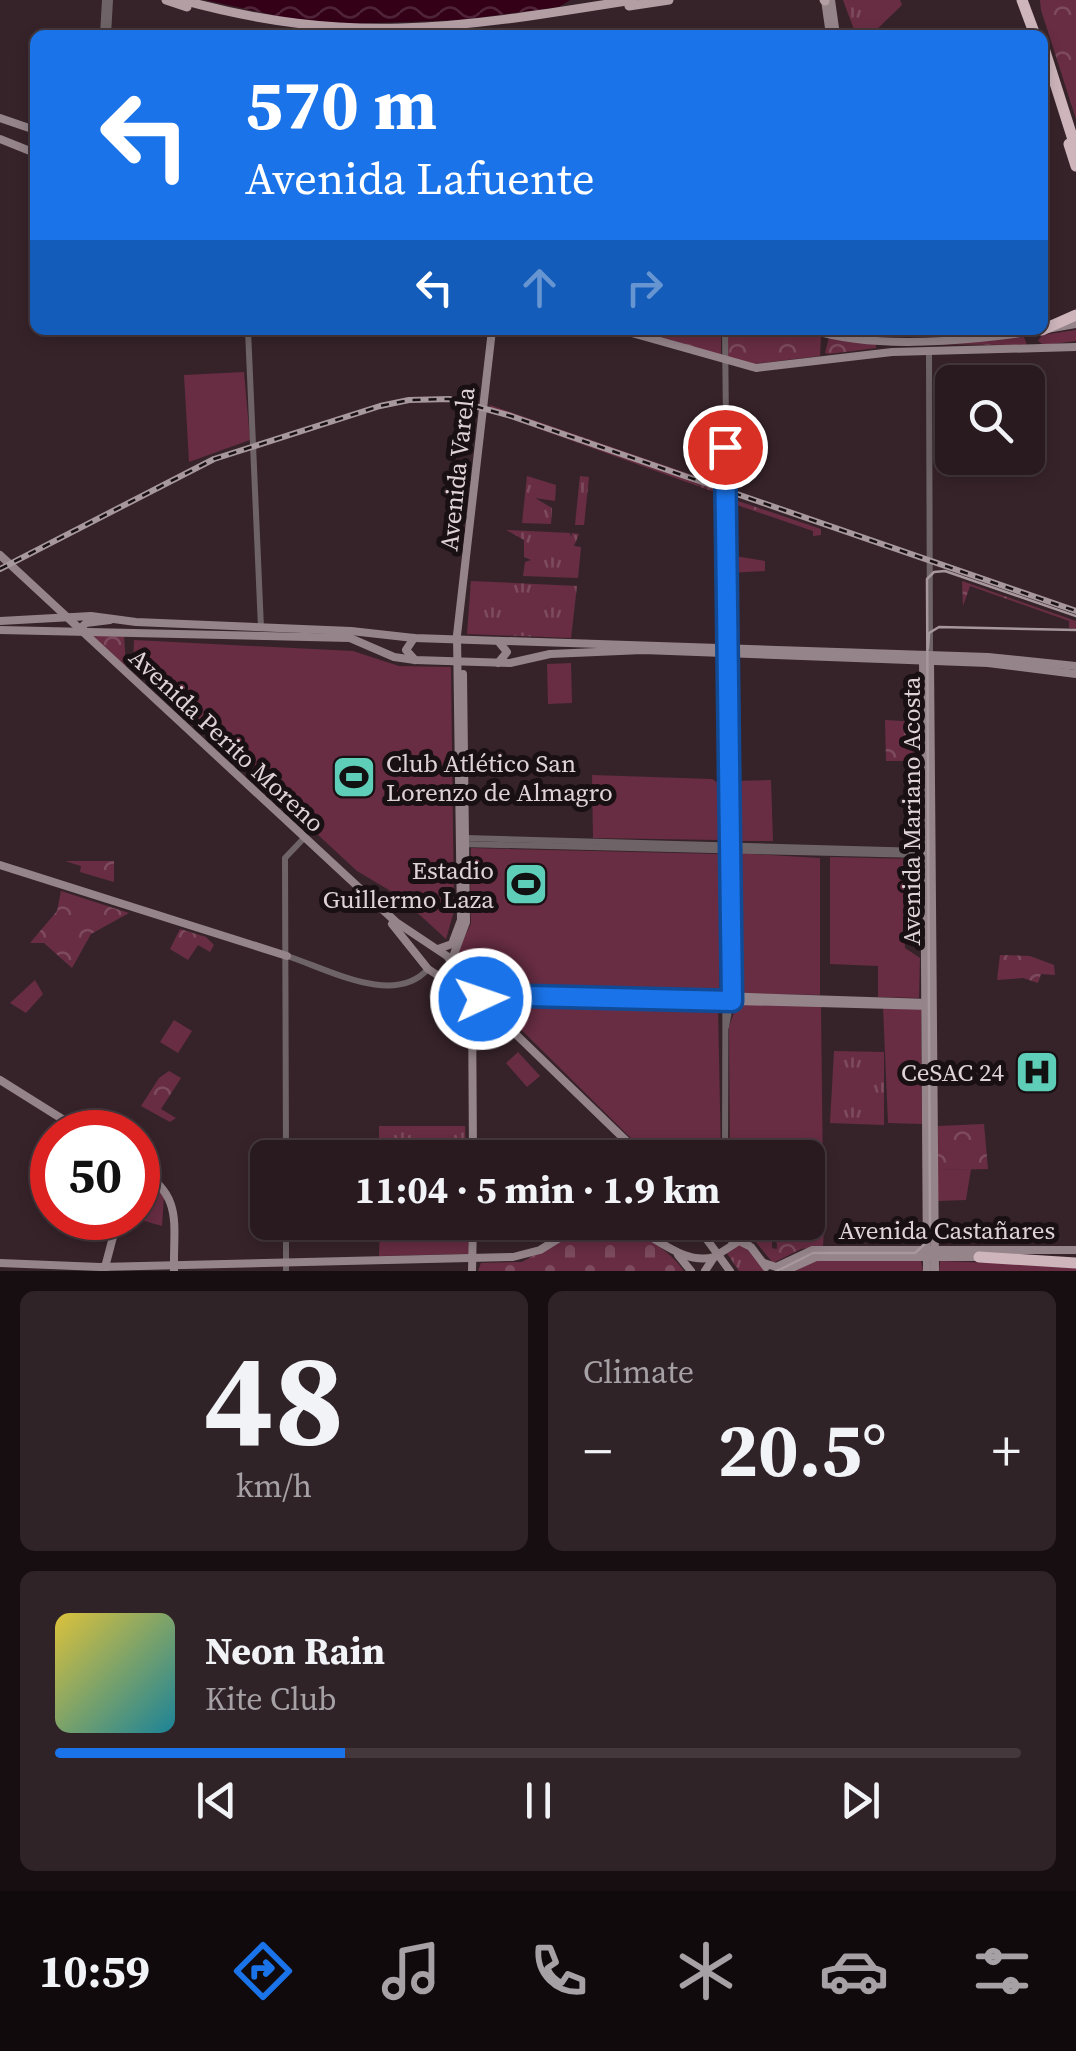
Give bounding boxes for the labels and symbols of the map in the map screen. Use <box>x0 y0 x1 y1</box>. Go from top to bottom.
street label: Avenida Varela <box>431 385 483 553</box>
pin <box>683 405 768 490</box>
street label: Avenida Perito Moreno <box>122 640 332 840</box>
street label: Avenida Mariano Acosta <box>894 676 928 945</box>
place label: Club Atlético San Lorenzo de Almagro <box>386 746 613 809</box>
sports icon: Club Atlético San Lorenzo de Almagro <box>331 754 377 800</box>
place label: Estadio Guillermo Laza <box>323 853 494 916</box>
sports icon: Estadio Guillermo Laza <box>503 861 549 907</box>
position arrow <box>429 947 533 1051</box>
hospital icon: CeSAC 24 <box>1014 1049 1060 1095</box>
place label: CeSAC 24 <box>901 1055 1004 1089</box>
speed limit sign: 50 <box>30 1110 160 1240</box>
street label: Avenida Castañares <box>839 1213 1055 1247</box>

